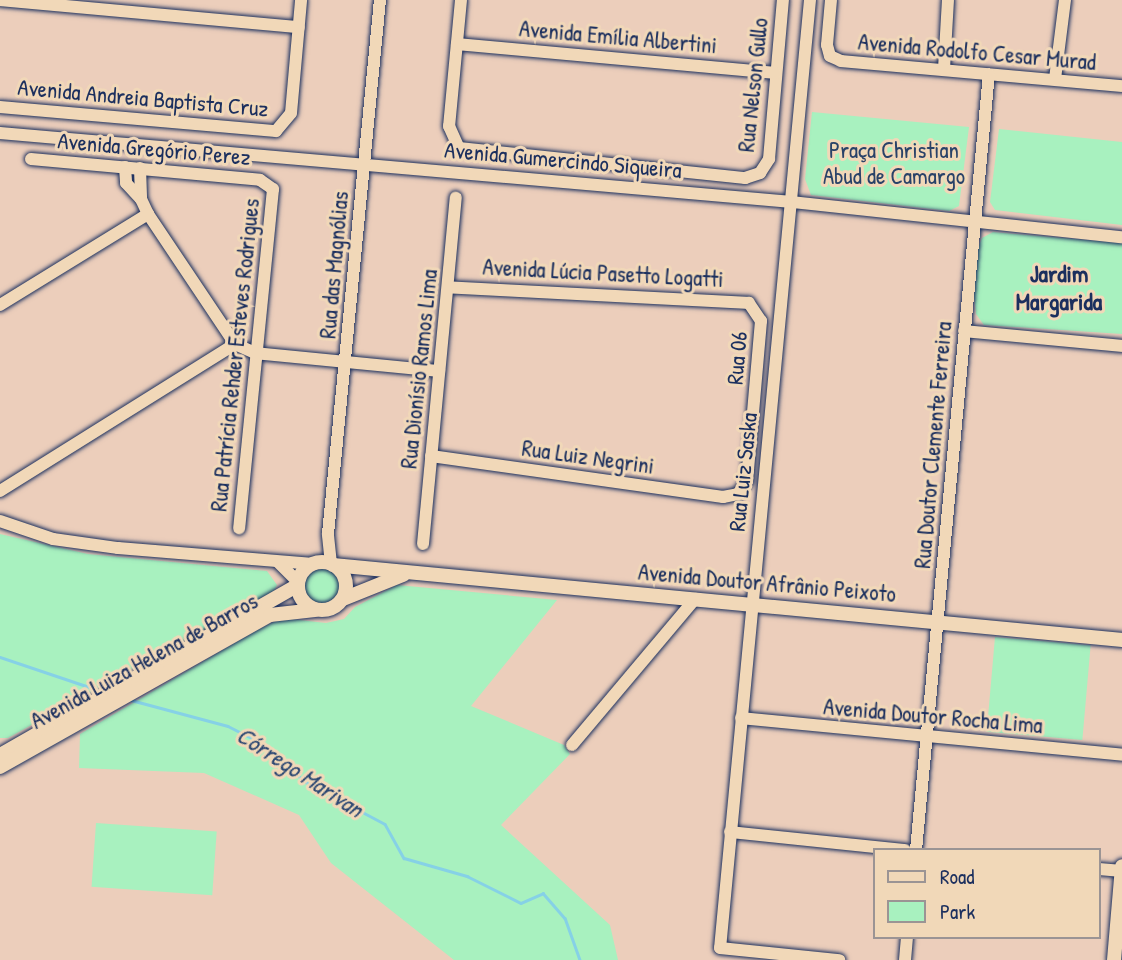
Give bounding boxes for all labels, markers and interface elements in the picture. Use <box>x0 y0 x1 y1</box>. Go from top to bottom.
street label: Avenida Emília Albertini <box>518 15 718 59</box>
street label: Rua Nelson Gullo <box>732 17 774 153</box>
street label: Avenida Rodolfo Cesar Murad <box>857 28 1097 76</box>
street label: Avenida Andreia Baptista Cruz <box>16 73 270 123</box>
street label: Avenida Gregório Perez <box>56 127 252 171</box>
street label: Avenida Gumercindo Siqueira <box>443 136 683 184</box>
park label: Praça Christian Abud de Camargo <box>823 136 965 190</box>
street label: Rua das Magnólias <box>314 190 354 340</box>
street label: Rua Patrícia Rehder Esteves Rodrigues <box>205 197 265 513</box>
street label: Avenida Lúcia Pasetto Logatti <box>482 253 724 293</box>
district label: Jardim Margarida <box>1016 260 1102 316</box>
street label: Rua Dionísio Ramos Lima <box>395 268 443 470</box>
street label: Rua Doutor Clemente Ferreira <box>908 320 958 570</box>
street label: Rua 06 <box>721 330 753 386</box>
street label: Rua Luiz Saska <box>723 411 763 533</box>
street label: Rua Luiz Negrini <box>520 434 656 480</box>
street label: Avenida Doutor Afrânio Peixoto <box>637 558 897 608</box>
street label: Avenida Luiza Helena de Barros <box>26 587 262 735</box>
street label: Avenida Doutor Rocha Lima <box>822 693 1044 739</box>
water label: Córrego Marivan <box>231 720 369 824</box>
legend <box>874 848 1101 939</box>
text: Road <box>940 862 974 891</box>
text: Park <box>940 897 975 926</box>

